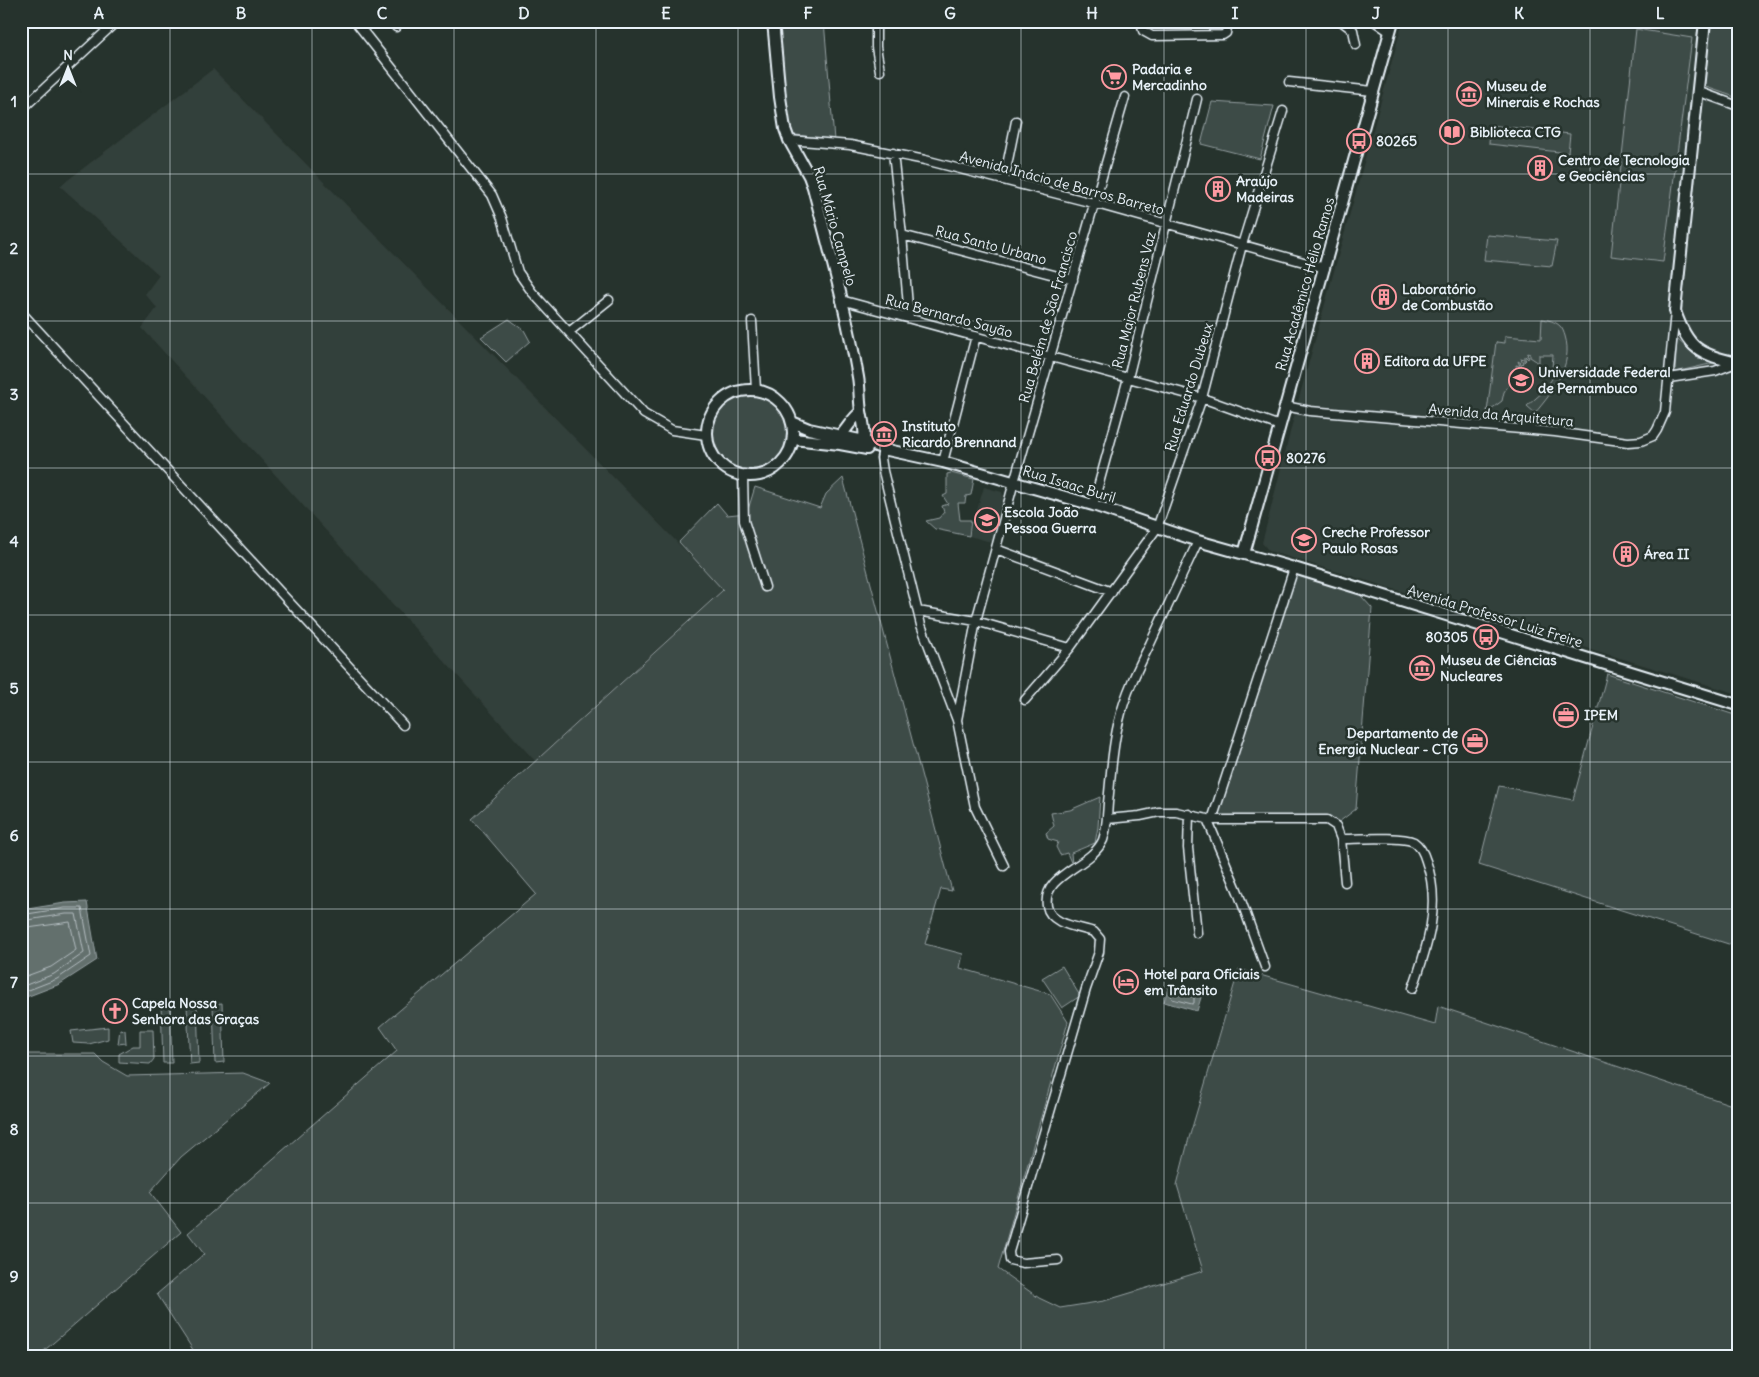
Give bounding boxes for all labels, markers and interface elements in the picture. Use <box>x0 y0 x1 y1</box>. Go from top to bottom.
text: A <box>94 3 104 23</box>
text: B <box>236 3 247 23</box>
text: C <box>377 3 388 23</box>
text: D <box>518 3 530 23</box>
text: E <box>661 3 671 23</box>
text: F <box>803 3 813 23</box>
text: G <box>944 3 956 23</box>
text: H <box>1086 3 1098 23</box>
text: I <box>1232 3 1239 23</box>
text: J <box>1372 3 1381 23</box>
text: K <box>1514 3 1524 23</box>
text: L <box>1656 3 1665 23</box>
north arrow <box>42 42 92 92</box>
text: N <box>63 46 73 64</box>
place label: Padaria e Mercadinho <box>1132 60 1207 94</box>
supermarket icon: Padaria e Mercadinho <box>1101 64 1127 90</box>
place label: Museu de Minerais e Rochas <box>1486 77 1600 111</box>
museum icon: Museu de Minerais e Rochas <box>1456 81 1482 107</box>
text: 1 <box>11 91 17 111</box>
library icon: Biblioteca CTG <box>1439 119 1465 145</box>
place label: Biblioteca CTG <box>1470 123 1561 141</box>
bus stop icon: 80265 <box>1346 128 1372 154</box>
place label: 80265 <box>1376 132 1417 150</box>
street label: Avenida Inácio de Barros Barreto <box>958 147 1166 219</box>
place label: Centro de Tecnologia e Geociências <box>1558 151 1690 185</box>
building icon: Centro de Tecnologia e Geociências <box>1527 155 1553 181</box>
street label: Rua Mário Campelo <box>809 164 861 288</box>
place label: Araújo Madeiras <box>1236 172 1295 206</box>
building icon: Araújo Madeiras <box>1205 176 1231 202</box>
street label: Rua Acadêmico Hélio Ramos <box>1272 195 1338 373</box>
street label: Rua Santo Urbano <box>933 221 1049 269</box>
street label: Rua Belém de São Francisco <box>1015 229 1081 405</box>
street label: Rua Major Rubens Vaz <box>1108 229 1160 370</box>
text: 2 <box>10 238 19 258</box>
place label: Laboratório de Combustão <box>1402 280 1493 314</box>
building icon: Laboratório de Combustão <box>1371 284 1397 310</box>
street label: Rua Bernardo Sayão <box>883 290 1015 342</box>
street label: Rua Eduardo Dubeux <box>1161 320 1217 454</box>
building icon: Editora da UFPE <box>1354 348 1380 374</box>
place label: Editora da UFPE <box>1384 352 1487 370</box>
place label: Universidade Federal de Pernambuco <box>1538 363 1671 397</box>
school or university icon: Universidade Federal de Pernambuco <box>1508 367 1534 393</box>
text: 3 <box>9 384 19 404</box>
street label: Avenida da Arquitetura <box>1428 400 1574 430</box>
place label: Instituto Ricardo Brennand <box>902 417 1017 451</box>
museum icon: Instituto Ricardo Brennand <box>871 421 897 447</box>
bus stop icon: 80276 <box>1255 445 1281 471</box>
place label: 80276 <box>1286 449 1326 467</box>
street label: Rua Isaac Buril <box>1020 461 1118 507</box>
place label: Escola João Pessoa Guerra <box>1004 503 1096 537</box>
school or university icon: Escola João Pessoa Guerra <box>974 507 1000 533</box>
place label: Creche Professor Paulo Rosas <box>1322 523 1430 557</box>
school or university icon: Creche Professor Paulo Rosas <box>1291 527 1317 553</box>
text: 4 <box>9 531 19 551</box>
building icon: Área II <box>1613 541 1639 567</box>
place label: Área II <box>1644 545 1689 563</box>
street label: Avenida Professor Luiz Freire <box>1405 581 1585 651</box>
bus stop icon: 80305 <box>1473 624 1499 650</box>
place label: 80305 <box>1426 628 1468 646</box>
place label: Museu de Ciências Nucleares <box>1440 651 1557 685</box>
museum icon: Museu de Ciências Nucleares <box>1409 655 1435 681</box>
text: 5 <box>9 678 19 698</box>
office icon: IPEM <box>1553 702 1579 728</box>
place label: IPEM <box>1584 706 1618 724</box>
place label: Departamento de Energia Nuclear - CTG <box>1318 724 1458 758</box>
office icon: Departamento de Energia Nuclear - CTG <box>1462 728 1488 754</box>
text: 6 <box>9 825 19 845</box>
place label: Hotel para Oficiais em Trânsito <box>1144 965 1260 999</box>
hotel icon: Hotel para Oficiais em Trânsito <box>1113 969 1139 995</box>
text: 7 <box>10 972 18 992</box>
place label: Capela Nossa Senhora das Graças <box>132 994 260 1028</box>
church icon: Capela Nossa Senhora das Graças <box>102 998 128 1024</box>
text: 8 <box>9 1119 19 1139</box>
text: 9 <box>9 1266 19 1286</box>

